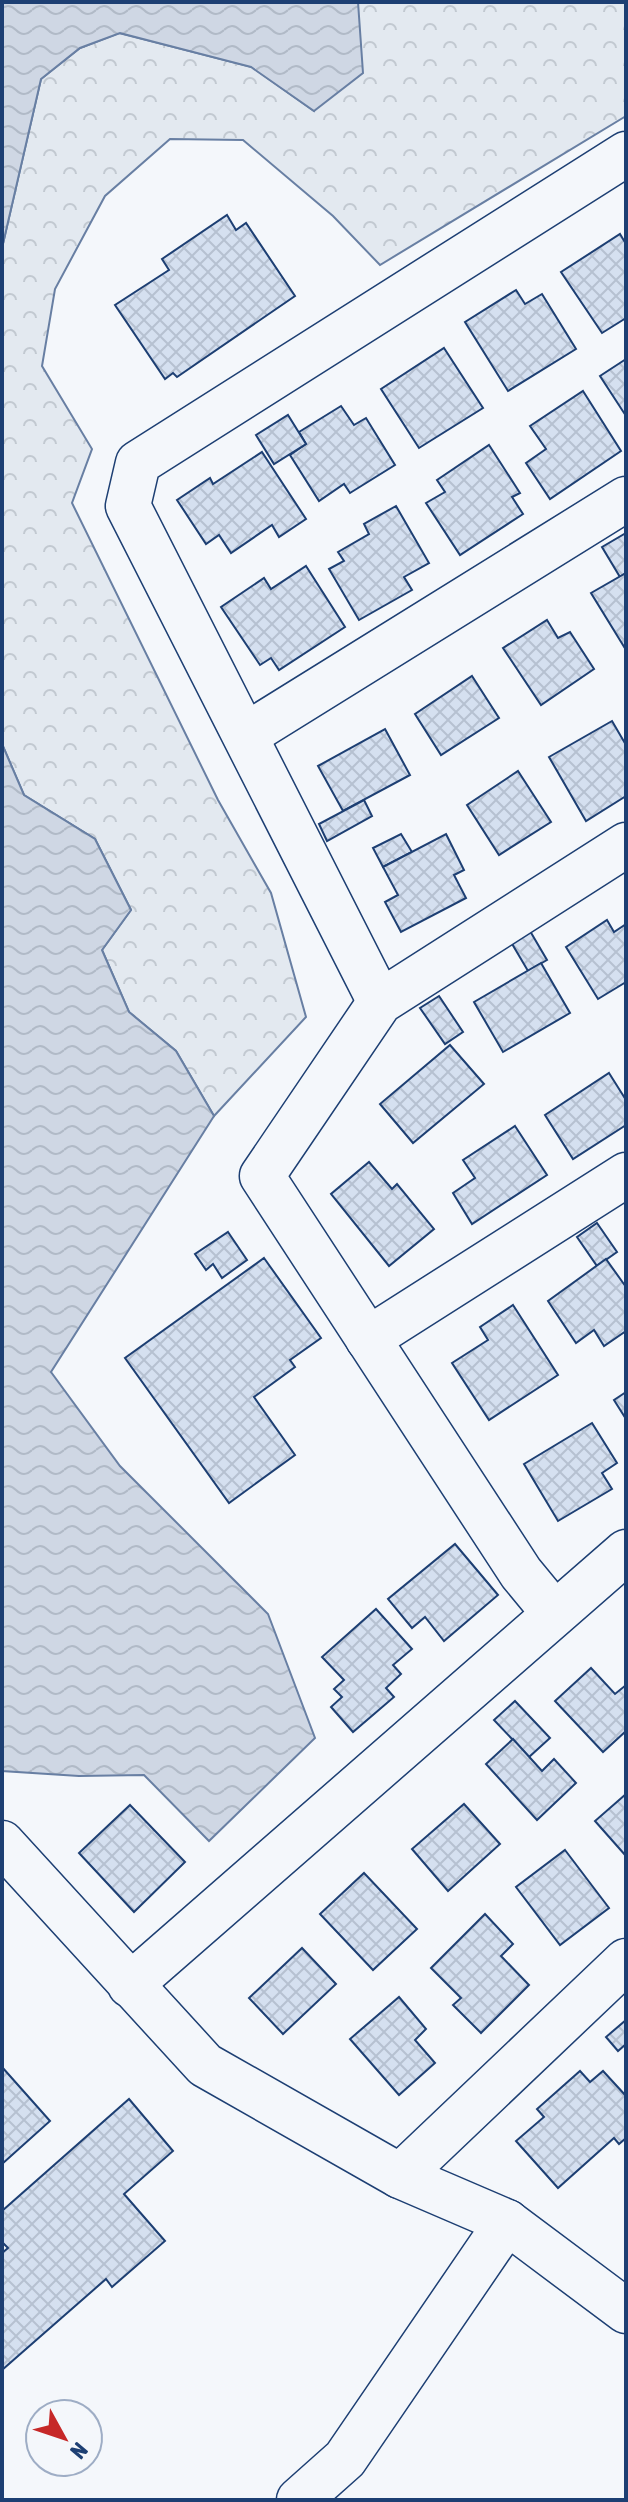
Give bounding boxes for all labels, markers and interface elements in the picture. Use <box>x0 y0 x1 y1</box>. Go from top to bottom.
north arrow <box>24 2398 104 2478</box>
text: N <box>65 2438 93 2464</box>

